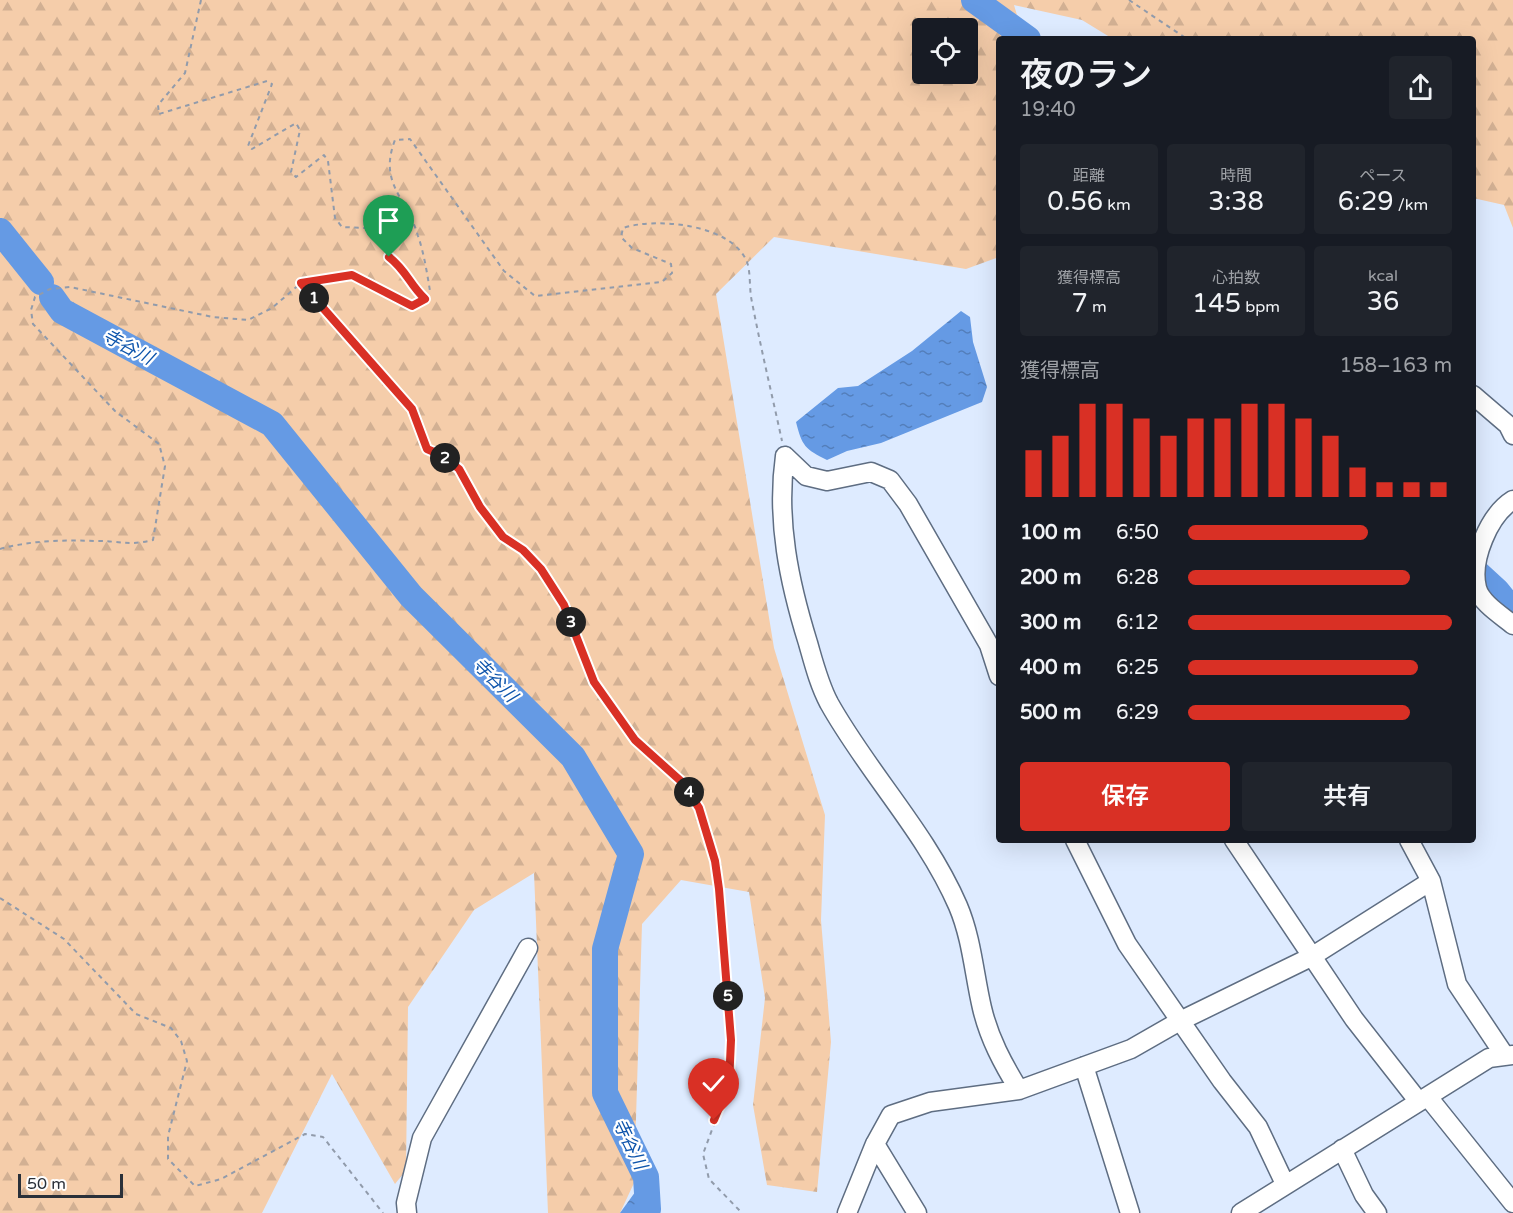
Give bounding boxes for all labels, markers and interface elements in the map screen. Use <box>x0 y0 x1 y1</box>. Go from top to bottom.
map controls <box>912 18 978 84</box>
button: locate <box>912 18 978 84</box>
text: 夜のラン <box>1020 56 1152 95</box>
button: share <box>1389 56 1452 119</box>
text: 19:40 <box>1020 98 1075 122</box>
text: 距離 <box>1073 166 1105 186</box>
text: 時間 <box>1220 166 1252 186</box>
text: ペース <box>1359 166 1407 186</box>
text: 0.56 <box>1047 186 1103 217</box>
text: 3:38 <box>1208 186 1264 217</box>
text: 6:29 <box>1338 186 1394 217</box>
pin <box>363 195 414 257</box>
text: km <box>1103 195 1131 215</box>
text: /km <box>1394 195 1428 215</box>
icon: arrive <box>372 204 405 237</box>
text: kcal <box>1368 266 1398 286</box>
text: 獲得標高 <box>1057 268 1121 288</box>
text: 心拍数 <box>1212 268 1260 288</box>
pin: 1 <box>299 283 329 313</box>
text: 36 <box>1367 286 1399 317</box>
text: 1 <box>309 288 319 308</box>
text: 7 <box>1071 288 1088 319</box>
text: 145 <box>1192 288 1241 319</box>
text: m <box>1088 297 1107 317</box>
text: bpm <box>1241 297 1280 317</box>
water label: 寺谷川 <box>99 325 159 370</box>
text: 158–163 m <box>1339 354 1452 378</box>
text: 獲得標高 <box>1020 359 1100 383</box>
pin: 2 <box>430 443 460 473</box>
text: 2 <box>440 448 450 468</box>
text: 100 m <box>1020 521 1081 545</box>
text: 6:50 <box>1116 521 1159 545</box>
text: 200 m <box>1020 566 1081 590</box>
text: 6:28 <box>1116 566 1159 590</box>
pin: 3 <box>556 607 586 637</box>
text: 300 m <box>1020 611 1081 635</box>
text: 6:12 <box>1116 611 1159 635</box>
text: 3 <box>566 612 576 632</box>
water label: 寺谷川 <box>468 653 523 708</box>
text: 400 m <box>1020 656 1081 680</box>
text: 6:25 <box>1116 656 1159 680</box>
text: 500 m <box>1020 701 1081 725</box>
text: 6:29 <box>1116 701 1159 725</box>
button: 保存 <box>1020 762 1230 831</box>
button: 共有 <box>1242 762 1452 831</box>
pin: 4 <box>674 777 704 807</box>
text: 4 <box>684 782 694 802</box>
pin: 5 <box>713 981 743 1011</box>
text: 5 <box>723 986 733 1006</box>
pin <box>688 1058 739 1120</box>
icon: check <box>697 1067 730 1100</box>
water label: 寺谷川 <box>608 1115 653 1175</box>
scale bar <box>18 1171 123 1198</box>
text: 50 m <box>27 1174 66 1194</box>

